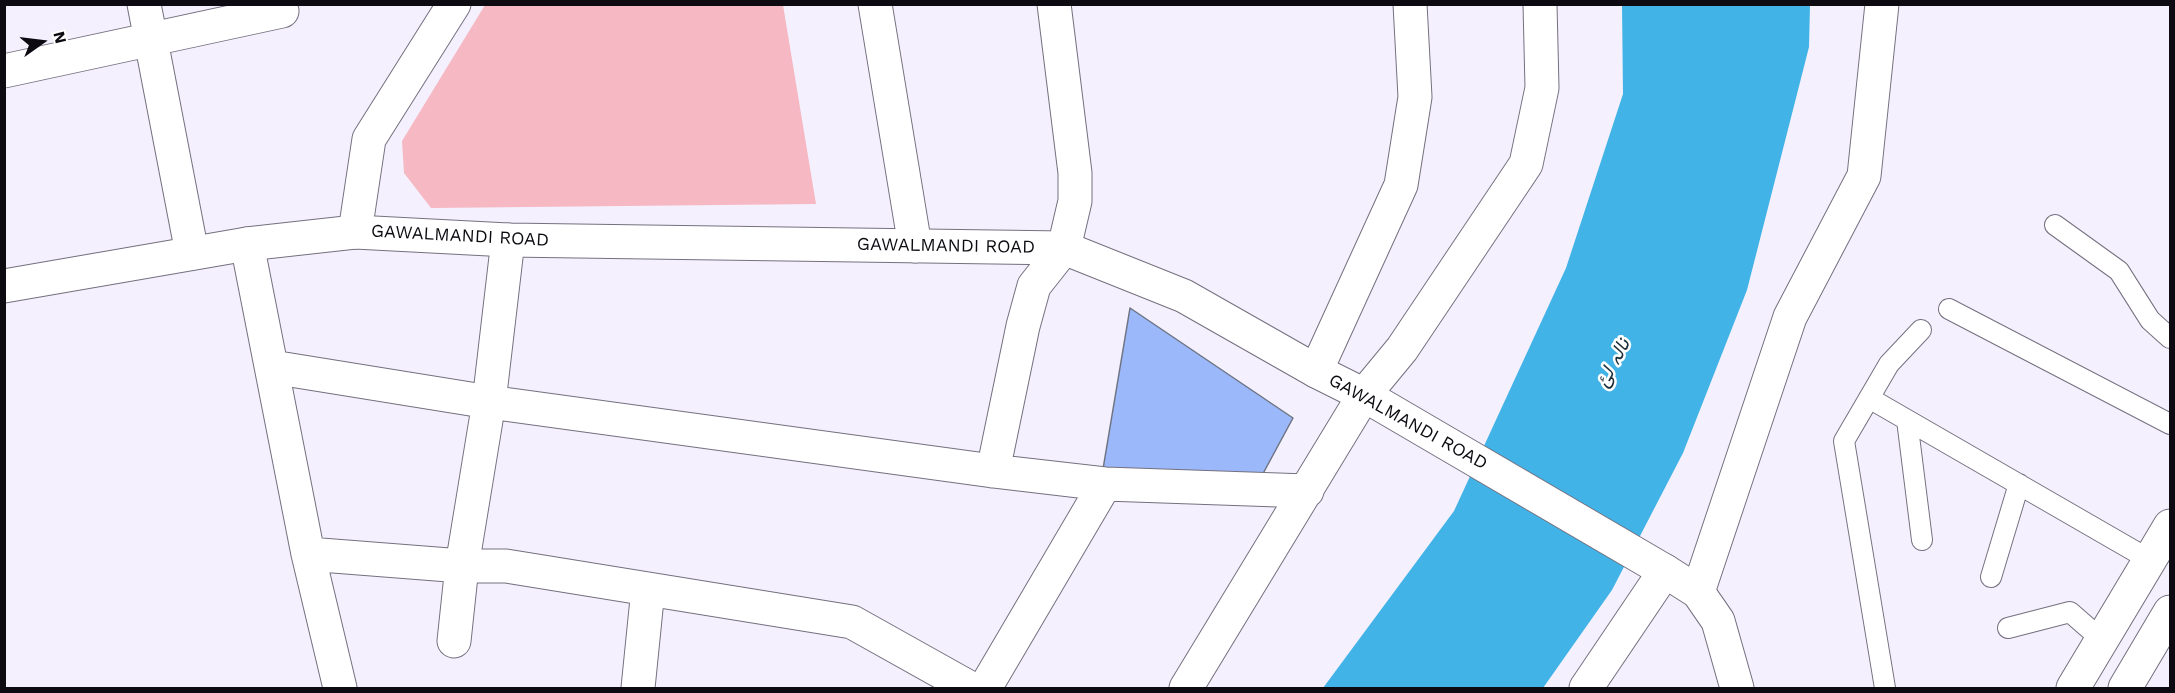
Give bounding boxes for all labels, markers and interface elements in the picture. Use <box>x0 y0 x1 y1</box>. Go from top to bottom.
north arrow <box>12 12 72 72</box>
text: N <box>49 29 71 46</box>
street label: GAWALMANDI ROAD <box>371 221 549 251</box>
street label: GAWALMANDI ROAD <box>857 234 1035 258</box>
water label: نالہ لئ <box>1590 335 1636 391</box>
street label: GAWALMANDI ROAD <box>1325 369 1491 475</box>

